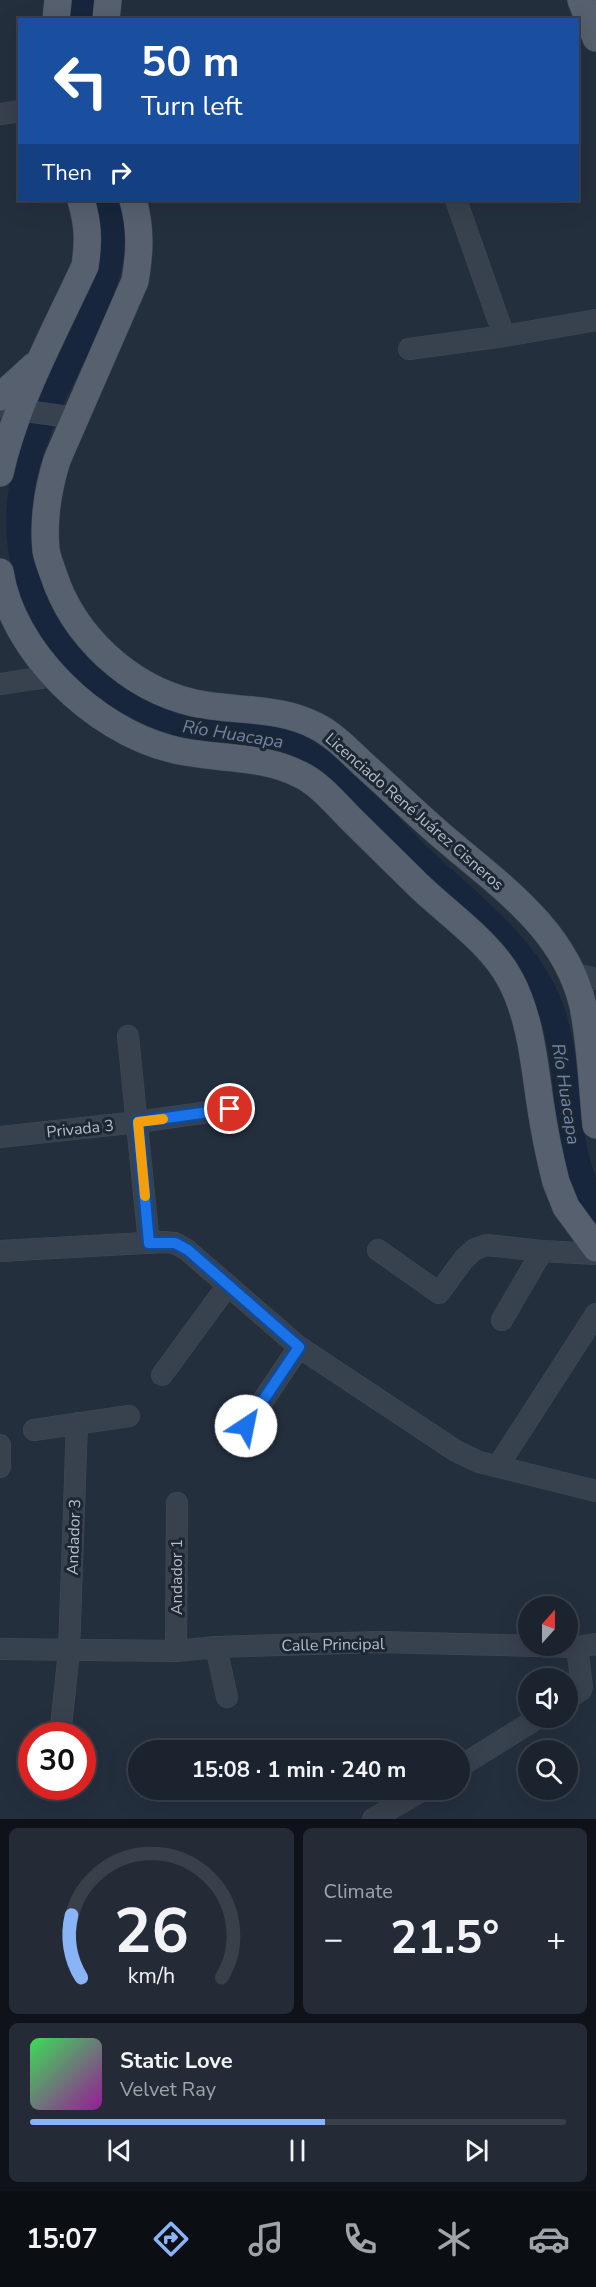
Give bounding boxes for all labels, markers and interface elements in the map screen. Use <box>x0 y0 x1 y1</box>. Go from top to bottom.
text: 50 m <box>141 34 240 91</box>
icon: left <box>42 42 120 120</box>
text: Turn left <box>141 88 242 125</box>
icon: right <box>104 156 137 189</box>
text: Then <box>42 158 92 188</box>
water label: Río Huacapa <box>181 714 285 754</box>
street label: Licenciado René Juárez Cisneros <box>320 728 508 896</box>
water label: Río Huacapa <box>546 1042 586 1146</box>
pin <box>204 1083 255 1134</box>
icon: arrive <box>213 1092 246 1125</box>
street label: Privada 3 <box>45 1115 115 1143</box>
position arrow <box>214 1394 278 1458</box>
street label: Andador 3 <box>62 1499 86 1576</box>
street label: Andador 1 <box>166 1539 188 1615</box>
north arrow <box>518 1596 578 1656</box>
map controls <box>518 1596 578 1800</box>
street label: Calle Principal <box>281 1633 385 1657</box>
button: sound <box>518 1668 578 1728</box>
speed limit sign: 30 <box>18 1722 96 1800</box>
button: search <box>518 1740 578 1800</box>
text: 15:08 · 1 min · 240 m <box>192 1755 406 1785</box>
text: Climate <box>324 1878 393 1905</box>
text: 26 <box>114 1889 189 1974</box>
text: 21.5° <box>390 1908 499 1969</box>
text: − <box>324 1917 343 1962</box>
text: + <box>546 1917 566 1962</box>
text: km/h <box>128 1961 175 1991</box>
text: Static Love <box>120 2046 233 2076</box>
text: Velvet Ray <box>120 2076 216 2103</box>
icon: previous <box>103 2134 136 2167</box>
icon: pause <box>281 2134 314 2167</box>
icon: next <box>460 2134 493 2167</box>
icon: directions <box>150 2218 192 2260</box>
icon: music <box>245 2218 287 2260</box>
icon: phone <box>339 2218 381 2260</box>
icon: climate <box>433 2218 475 2260</box>
icon: car <box>528 2218 570 2260</box>
text: 15:07 <box>26 2221 98 2258</box>

